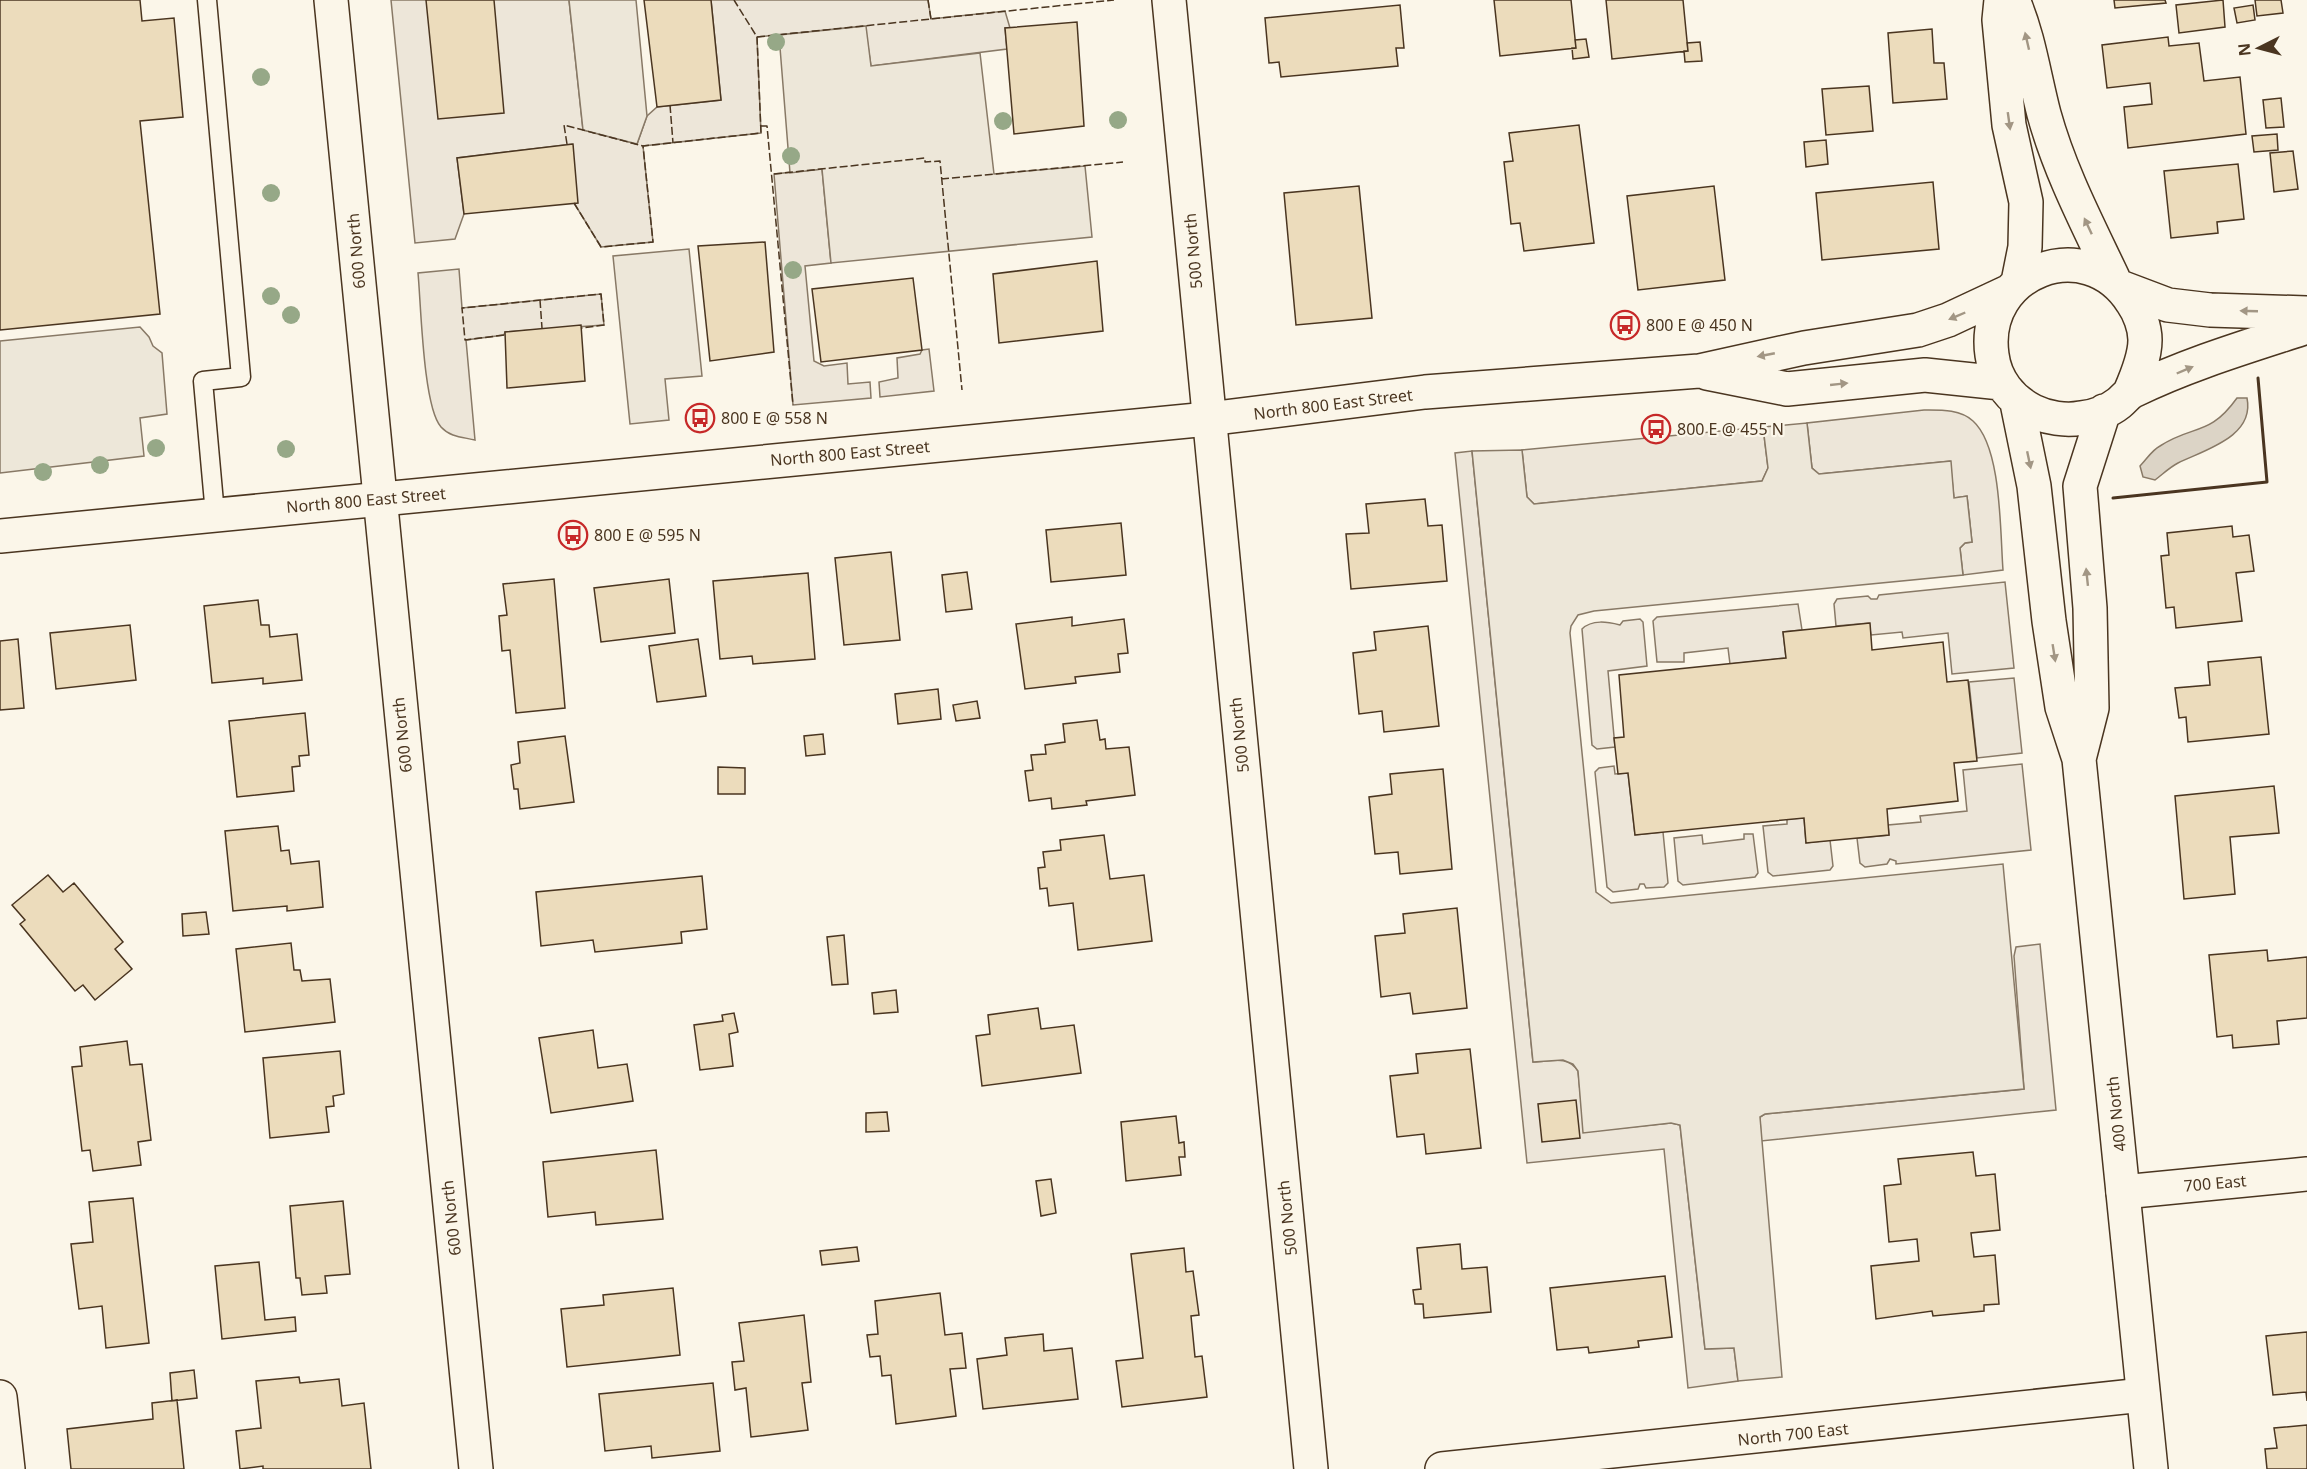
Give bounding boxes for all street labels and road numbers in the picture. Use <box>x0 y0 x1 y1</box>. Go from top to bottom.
street label: 600 North <box>342 212 370 290</box>
street label: 500 North <box>1179 212 1207 290</box>
street label: North 800 East Street <box>1252 383 1414 425</box>
street label: North 800 East Street <box>769 435 931 471</box>
street label: North 800 East Street <box>285 482 447 518</box>
street label: 600 North <box>387 696 417 774</box>
street label: 500 North <box>1224 696 1254 774</box>
street label: 400 North <box>2101 1075 2131 1153</box>
street label: 700 East <box>2183 1169 2248 1197</box>
street label: 600 North <box>436 1179 466 1257</box>
street label: 500 North <box>1272 1179 1302 1257</box>
street label: North 700 East <box>1737 1417 1850 1451</box>

